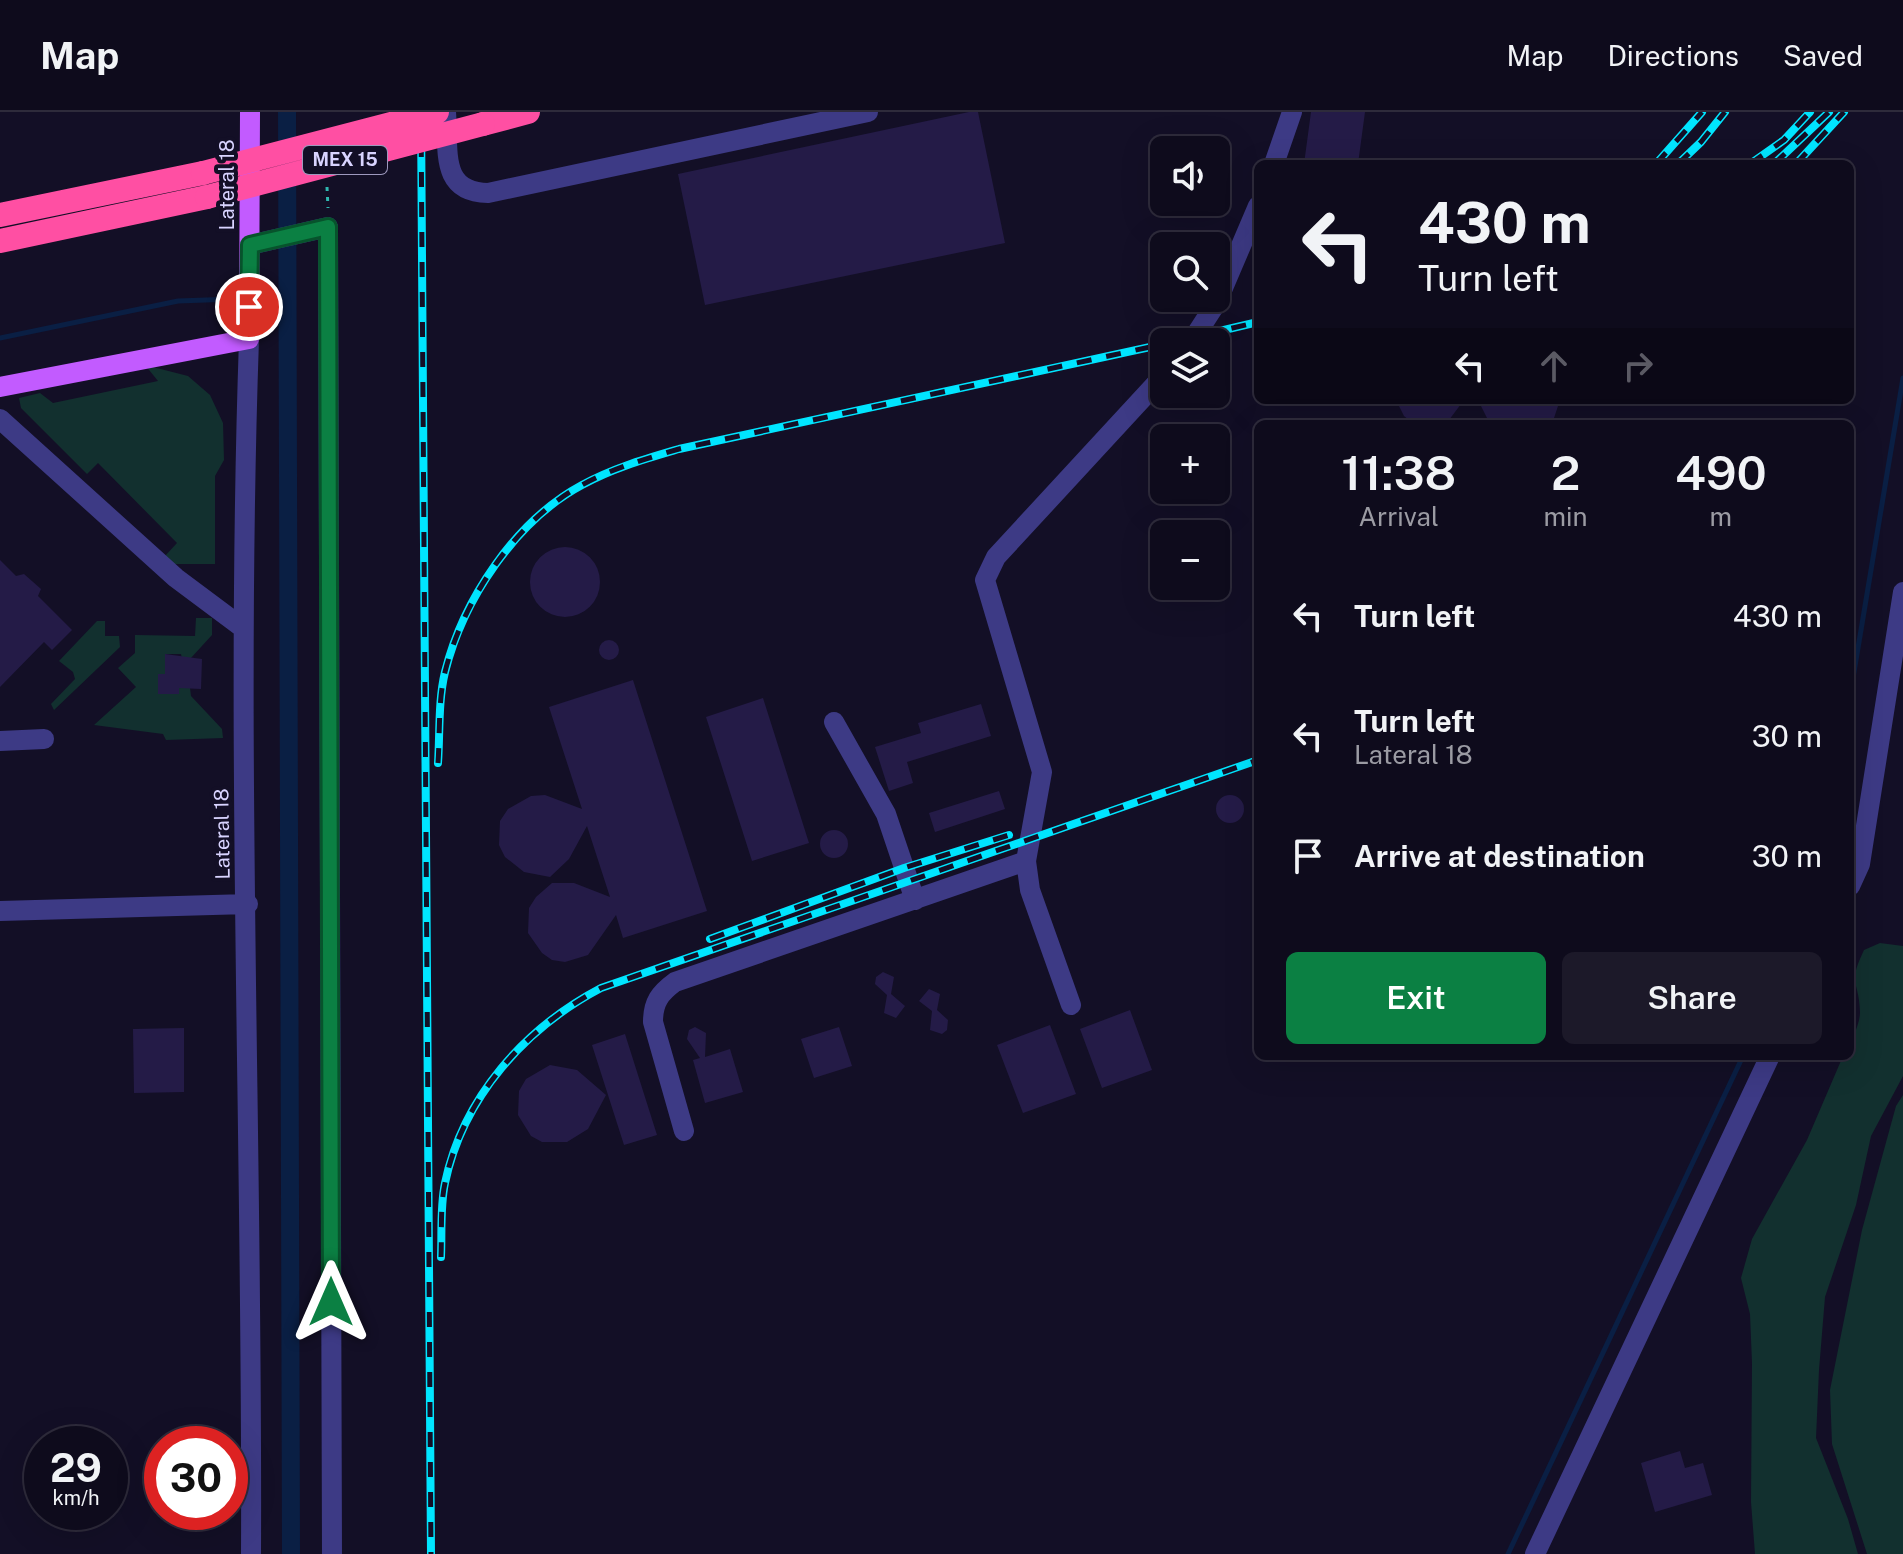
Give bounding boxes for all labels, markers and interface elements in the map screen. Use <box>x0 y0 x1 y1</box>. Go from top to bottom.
text: Map <box>40 33 119 78</box>
text: Map <box>1507 39 1563 72</box>
text: Directions <box>1607 39 1739 72</box>
text: Saved <box>1783 39 1863 72</box>
map controls <box>1150 136 1230 600</box>
button: sound <box>1150 136 1230 216</box>
street label: Lateral 18 <box>215 139 239 231</box>
road number: MEX 15 <box>303 146 387 174</box>
text: 430 m <box>1418 190 1591 256</box>
icon: left <box>1286 192 1390 296</box>
button: search <box>1150 232 1230 312</box>
text: Turn left <box>1418 257 1559 299</box>
pin <box>215 273 283 341</box>
icon: arrive <box>227 285 271 329</box>
button: layers <box>1150 328 1230 408</box>
icon: left <box>1448 344 1492 388</box>
icon: ahead <box>1532 344 1576 388</box>
icon: right <box>1616 344 1660 388</box>
button: + <box>1150 424 1230 504</box>
text: 11:38 <box>1341 444 1456 501</box>
text: 2 <box>1551 444 1580 501</box>
text: 490 <box>1675 444 1767 501</box>
text: Arrival <box>1359 501 1439 532</box>
text: min <box>1543 501 1588 532</box>
text: m <box>1710 501 1732 532</box>
button: − <box>1150 520 1230 600</box>
icon: left <box>1286 594 1330 638</box>
text: Turn left <box>1354 598 1475 634</box>
text: 430 m <box>1733 598 1822 634</box>
text: Turn left <box>1354 703 1475 739</box>
icon: left <box>1286 714 1330 758</box>
text: 30 m <box>1752 718 1822 754</box>
text: Lateral 18 <box>1354 739 1473 770</box>
street label: Lateral 18 <box>209 788 235 880</box>
icon: arrive <box>1286 834 1330 878</box>
text: Arrive at destination <box>1354 838 1645 874</box>
text: 30 m <box>1752 838 1822 874</box>
button: Exit <box>1286 952 1546 1044</box>
button: Share <box>1562 952 1822 1044</box>
position arrow <box>289 1260 373 1344</box>
speed limit sign: 30 <box>144 1426 248 1530</box>
text: 29 <box>50 1444 102 1491</box>
text: km/h <box>52 1486 100 1510</box>

